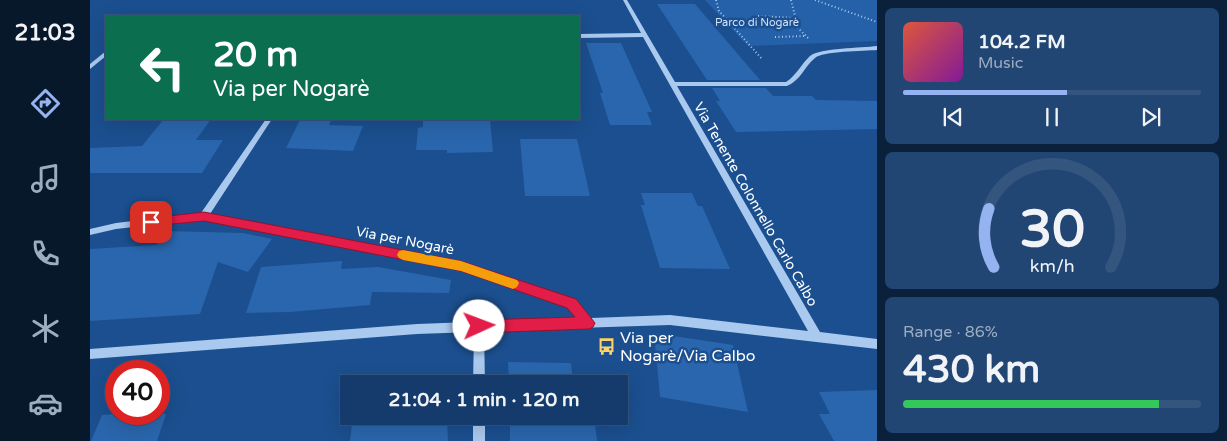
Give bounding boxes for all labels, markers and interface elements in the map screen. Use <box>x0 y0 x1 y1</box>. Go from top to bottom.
park label: Parco di Nogarè <box>715 16 799 29</box>
text: 21:03 <box>15 20 75 46</box>
text: 104.2 FM <box>978 31 1066 53</box>
text: 20 m <box>213 34 298 76</box>
icon: left <box>130 35 195 100</box>
text: Music <box>978 53 1023 73</box>
text: Via per Nogarè <box>213 76 370 102</box>
icon: directions <box>28 86 63 121</box>
street label: Via Tenente Colonnello Carlo Calbo <box>690 99 821 309</box>
icon: previous <box>939 103 967 131</box>
icon: pause <box>1038 103 1066 131</box>
icon: next <box>1137 103 1165 131</box>
icon: music <box>28 161 63 196</box>
text: 30 <box>1019 198 1085 261</box>
pin <box>130 201 172 243</box>
icon: arrive <box>137 208 165 236</box>
street label: Via per Nogarè <box>354 223 456 258</box>
icon: phone <box>28 236 63 271</box>
text: km/h <box>1030 256 1074 277</box>
position arrow <box>452 299 504 351</box>
icon: climate <box>28 311 63 346</box>
text: Range · 86% <box>903 322 998 342</box>
place label: Via per Nogarè/Via Calbo <box>620 328 755 366</box>
bus stop icon: Via per Nogarè/Via Calbo <box>596 336 616 356</box>
text: 430 km <box>903 347 1040 393</box>
speed limit sign: 40 <box>105 360 170 425</box>
icon: car <box>28 386 63 421</box>
text: 21:04 · 1 min · 120 m <box>388 389 580 411</box>

